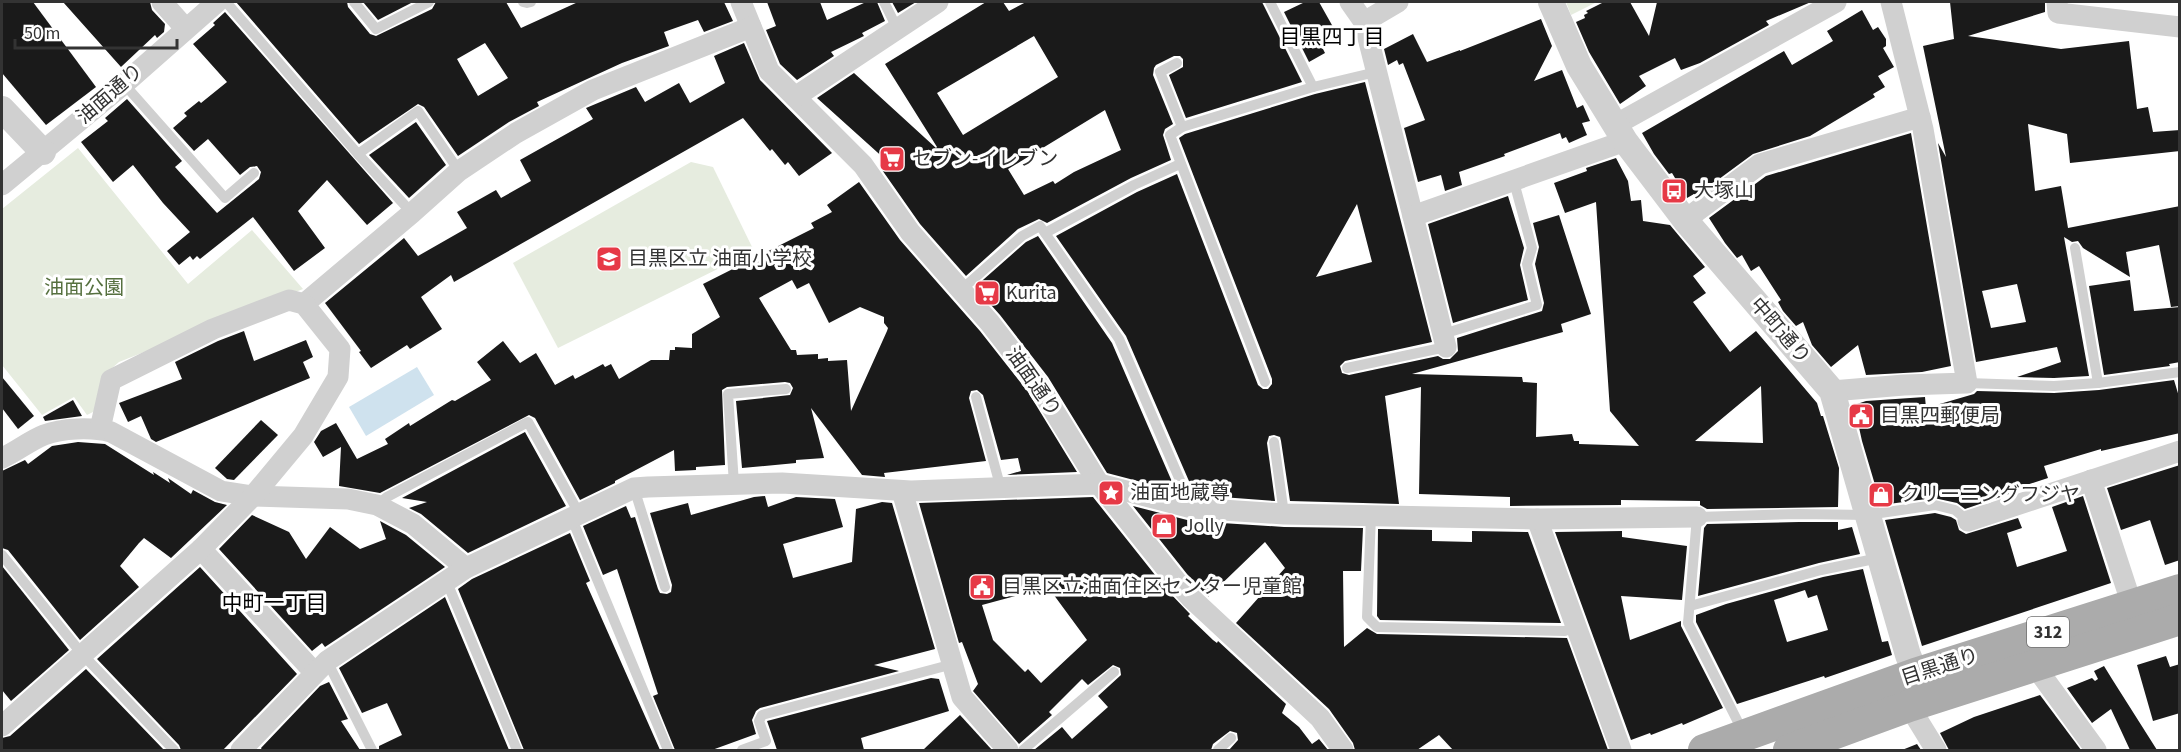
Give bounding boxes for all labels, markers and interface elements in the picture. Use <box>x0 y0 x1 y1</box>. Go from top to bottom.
scale bar <box>15 12 177 50</box>
text: 50 m <box>24 21 60 46</box>
district label: 目黒四丁目 <box>1280 22 1385 52</box>
street label: 油面通り <box>71 57 149 131</box>
supermarket icon: セブン-イレブン <box>877 144 907 174</box>
place label: セブン-イレブン <box>912 145 1058 173</box>
bus stop icon: 大塚山 <box>1659 176 1689 206</box>
place label: 大塚山 <box>1694 177 1754 205</box>
school or university icon: 目黒区立 油面小学校 <box>594 244 624 274</box>
place label: 目黒区立 油面小学校 <box>628 245 812 273</box>
park label: 油面公園 <box>44 274 124 302</box>
supermarket icon: Kurita <box>972 278 1002 308</box>
place label: Kurita <box>1006 279 1056 307</box>
street label: 中町通り <box>1743 292 1817 370</box>
street label: 油面通り <box>999 341 1067 423</box>
public building icon: 目黒四郵便局 <box>1846 401 1876 431</box>
place label: 目黒四郵便局 <box>1880 402 2000 430</box>
place icon: 油面地蔵尊 <box>1096 478 1126 508</box>
place label: 油面地蔵尊 <box>1130 479 1230 507</box>
shop icon: クリーニングフジヤ <box>1866 480 1896 510</box>
place label: クリーニングフジヤ <box>1900 481 2080 509</box>
shop icon: Jolly <box>1149 511 1179 541</box>
place label: Jolly <box>1184 512 1225 540</box>
public building icon: 目黒区立油面住区センター児童館 <box>967 572 997 602</box>
place label: 目黒区立油面住区センター児童館 <box>1002 573 1302 601</box>
district label: 中町一丁目 <box>222 588 327 618</box>
road number: 312 <box>2027 617 2069 647</box>
street label: 目黒通り <box>1898 641 1982 693</box>

